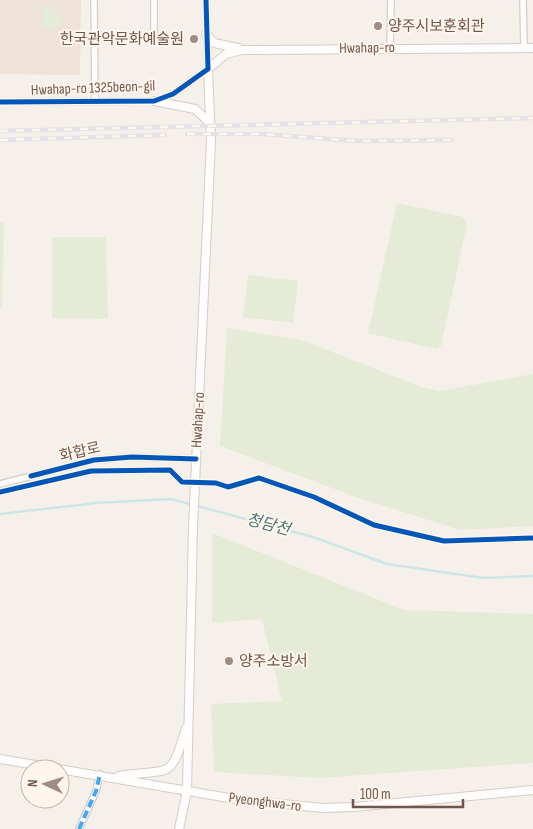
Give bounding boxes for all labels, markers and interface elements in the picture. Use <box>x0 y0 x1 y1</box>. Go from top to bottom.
place label: 양주시보훈회관 <box>388 17 485 36</box>
marker: 양주시보훈회관 <box>372 20 384 32</box>
place label: 한국관악문화예술원 <box>60 30 184 49</box>
marker: 한국관악문화예술원 <box>188 33 200 45</box>
street label: Hwahap-ro <box>339 38 395 58</box>
street label: Hwahap-ro 1325beon-gil <box>31 76 155 100</box>
street label: Hwahap-ro <box>187 392 209 448</box>
street label: 화합로 <box>58 438 102 466</box>
water label: 청담천 <box>244 510 294 540</box>
place label: 양주소방서 <box>239 652 308 671</box>
marker: 양주소방서 <box>223 655 235 667</box>
north arrow <box>20 759 70 809</box>
scale bar <box>353 776 463 808</box>
text: N <box>24 779 41 787</box>
text: 100 m <box>360 785 391 804</box>
street label: Pyeonghwa-ro <box>228 788 302 816</box>

